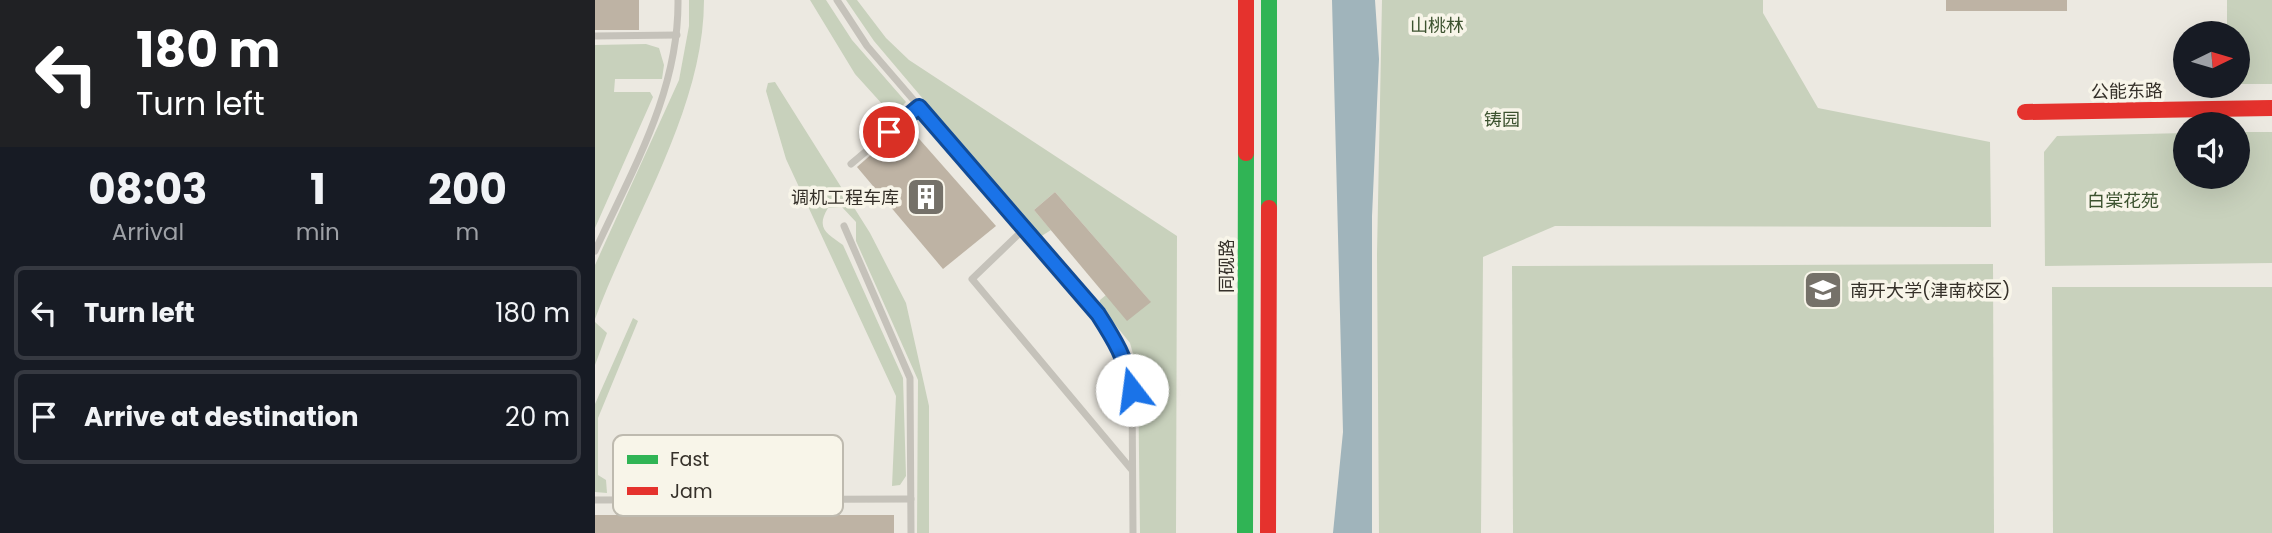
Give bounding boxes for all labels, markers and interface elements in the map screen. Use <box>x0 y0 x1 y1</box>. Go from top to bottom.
park label: 山桃林 <box>1410 13 1464 38</box>
text: 180 m <box>136 16 280 84</box>
north arrow <box>2173 21 2251 98</box>
map controls <box>2173 21 2250 189</box>
icon: left <box>21 28 112 119</box>
street label: 公能东路 <box>2091 78 2163 104</box>
text: Turn left <box>136 81 265 126</box>
pin <box>859 102 919 162</box>
park label: 铸园 <box>1484 107 1520 132</box>
button: sound <box>2173 112 2250 189</box>
icon: arrive <box>870 113 908 151</box>
text: 08:03 <box>88 160 208 219</box>
text: 1 <box>310 160 326 219</box>
text: 200 <box>428 160 507 219</box>
building icon: 调机工程车库 <box>905 176 947 218</box>
place label: 调机工程车库 <box>791 185 899 210</box>
park label: 白棠花苑 <box>2087 188 2159 213</box>
text: Arrival <box>112 216 184 248</box>
text: min <box>296 216 340 248</box>
text: m <box>456 216 479 248</box>
street label: 同砚路 <box>1214 239 1239 293</box>
school or university icon: 南开大学(津南校区) <box>1802 269 1844 311</box>
place label: 南开大学(津南校区) <box>1850 278 2010 303</box>
icon: left <box>25 294 63 332</box>
text: Turn left <box>84 295 195 331</box>
text: 180 m <box>495 295 570 331</box>
position arrow <box>1095 353 1169 427</box>
icon: arrive <box>25 398 63 436</box>
text: Arrive at destination <box>84 399 359 435</box>
text: 20 m <box>505 399 570 435</box>
legend <box>613 435 843 516</box>
text: Fast <box>670 446 709 473</box>
text: Jam <box>670 478 712 505</box>

